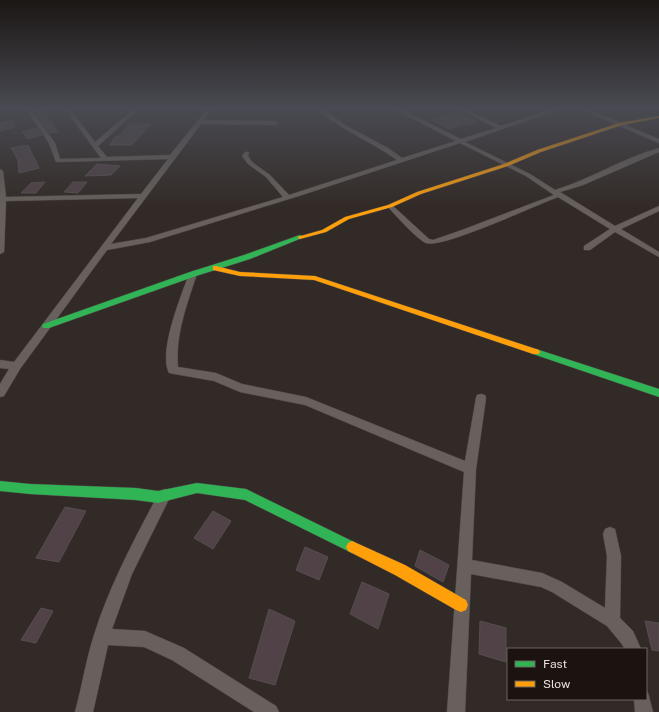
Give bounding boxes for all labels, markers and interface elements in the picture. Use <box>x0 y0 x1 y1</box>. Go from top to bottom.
legend <box>507 648 647 700</box>
text: Fast <box>543 657 568 671</box>
text: Slow <box>543 677 571 691</box>

